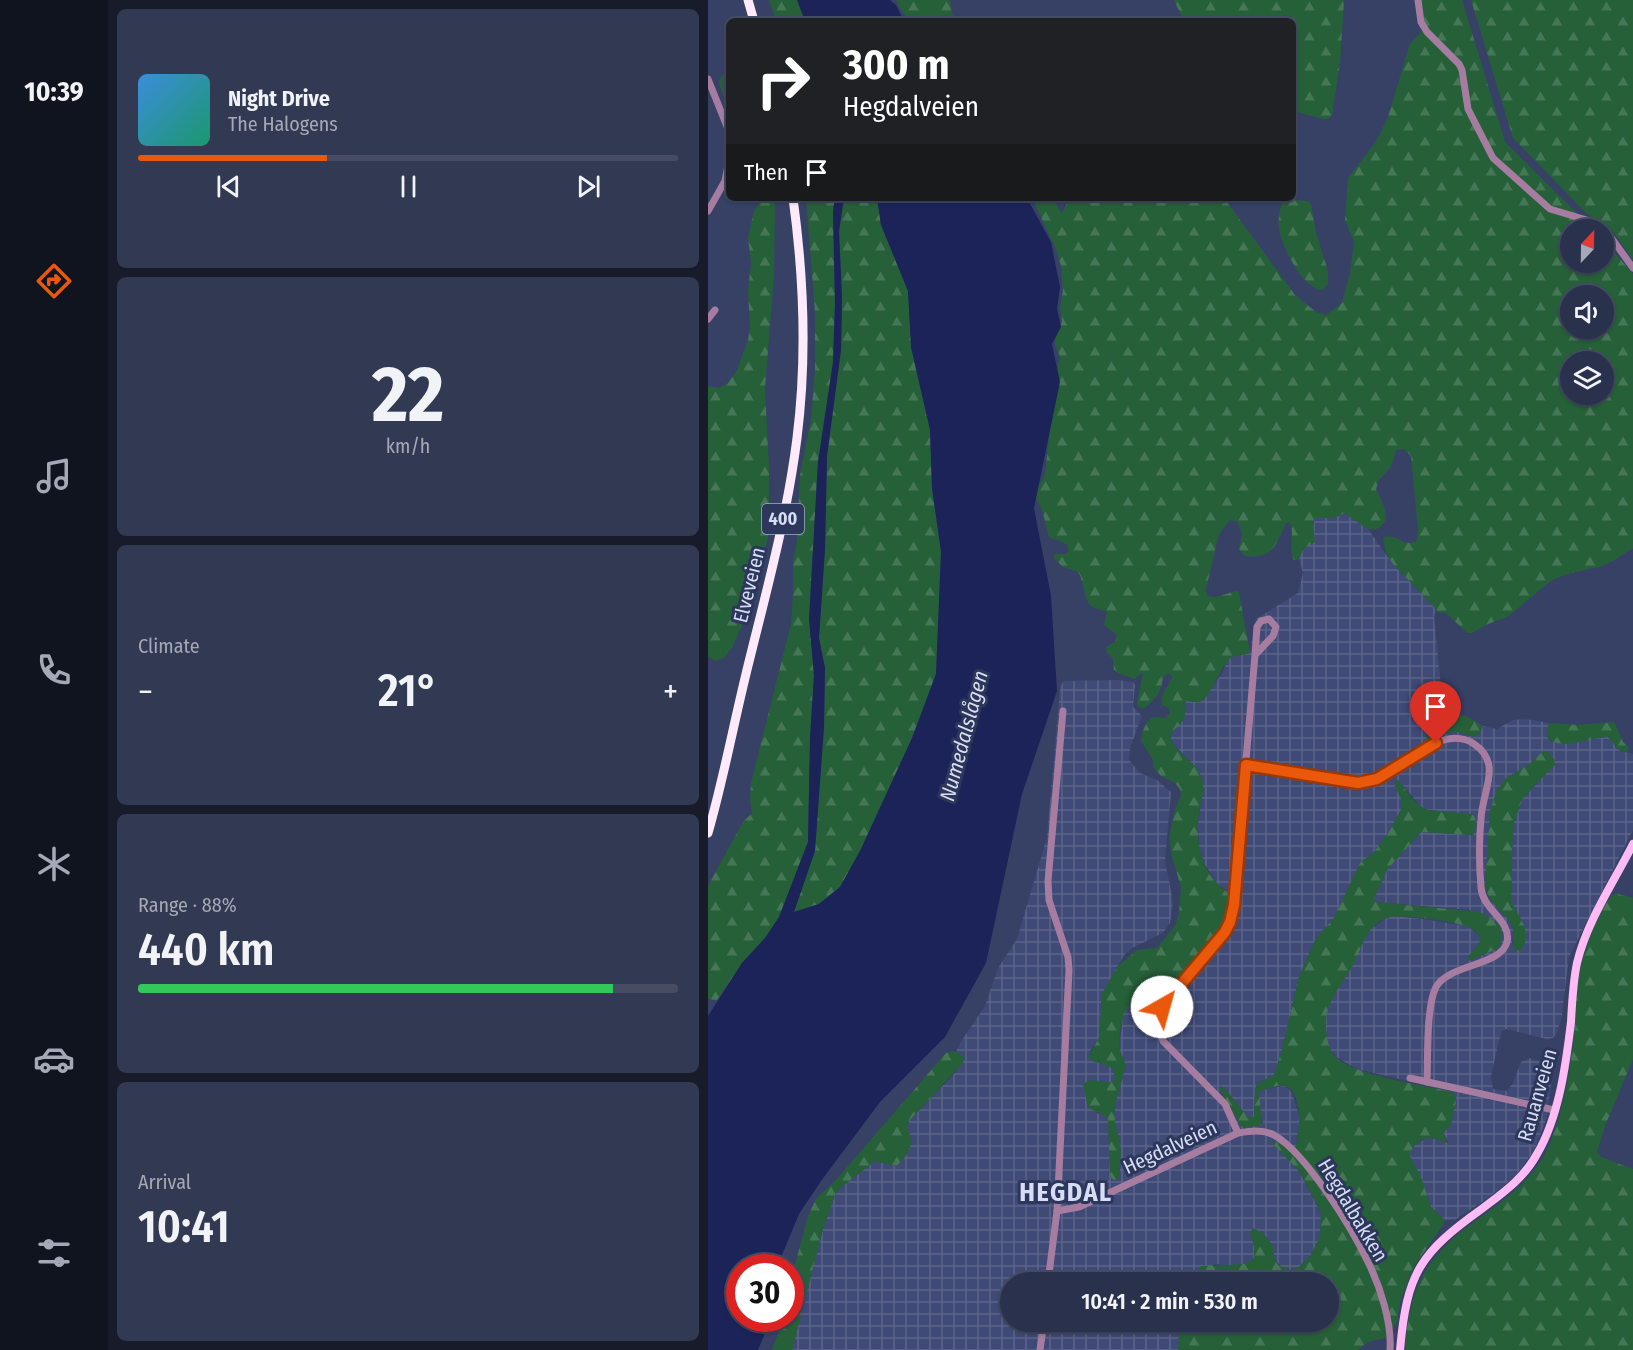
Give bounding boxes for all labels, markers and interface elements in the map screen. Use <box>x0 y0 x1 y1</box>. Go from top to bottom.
text: 300 m <box>843 40 950 90</box>
icon: right <box>744 42 822 120</box>
text: 10:39 <box>24 76 84 108</box>
text: Night Drive <box>228 85 330 112</box>
text: Hegdalveien <box>843 91 979 123</box>
text: The Halogens <box>228 112 338 136</box>
icon: arrive <box>800 156 833 189</box>
text: Then <box>744 159 788 186</box>
icon: previous <box>212 170 245 203</box>
icon: pause <box>392 170 425 203</box>
icon: next <box>572 170 605 203</box>
north arrow <box>1560 219 1614 273</box>
map controls <box>1560 219 1614 405</box>
icon: directions <box>33 260 75 302</box>
button: sound <box>1560 285 1614 339</box>
text: 22 <box>372 348 444 442</box>
button: layers <box>1560 351 1614 405</box>
text: km/h <box>386 434 430 458</box>
icon: music <box>33 455 75 497</box>
road number: 400 <box>762 504 804 534</box>
street label: Elveveien <box>728 545 770 625</box>
text: Climate <box>138 634 200 658</box>
icon: phone <box>33 649 75 691</box>
text: 21° <box>378 664 438 718</box>
water label: Numedalslågen <box>934 668 994 804</box>
text: − <box>138 672 153 712</box>
text: + <box>663 672 678 712</box>
pin <box>1410 681 1461 743</box>
icon: arrive <box>1419 690 1452 723</box>
icon: climate <box>33 843 75 885</box>
text: Range · 88% <box>138 893 237 917</box>
text: 440 km <box>138 923 274 977</box>
position arrow <box>1130 975 1194 1039</box>
icon: car <box>33 1038 75 1080</box>
street label: Rauanveien <box>1512 1046 1562 1144</box>
street label: Hegdalveien <box>1119 1115 1221 1179</box>
street label: Hegdalbakken <box>1313 1154 1393 1266</box>
text: Arrival <box>138 1170 191 1194</box>
district label: HEGDAL <box>1019 1177 1113 1208</box>
text: 10:41 <box>138 1200 230 1254</box>
icon: filters <box>33 1232 75 1274</box>
speed limit sign: 30 <box>726 1254 804 1332</box>
text: 10:41 · 2 min · 530 m <box>1081 1288 1258 1315</box>

